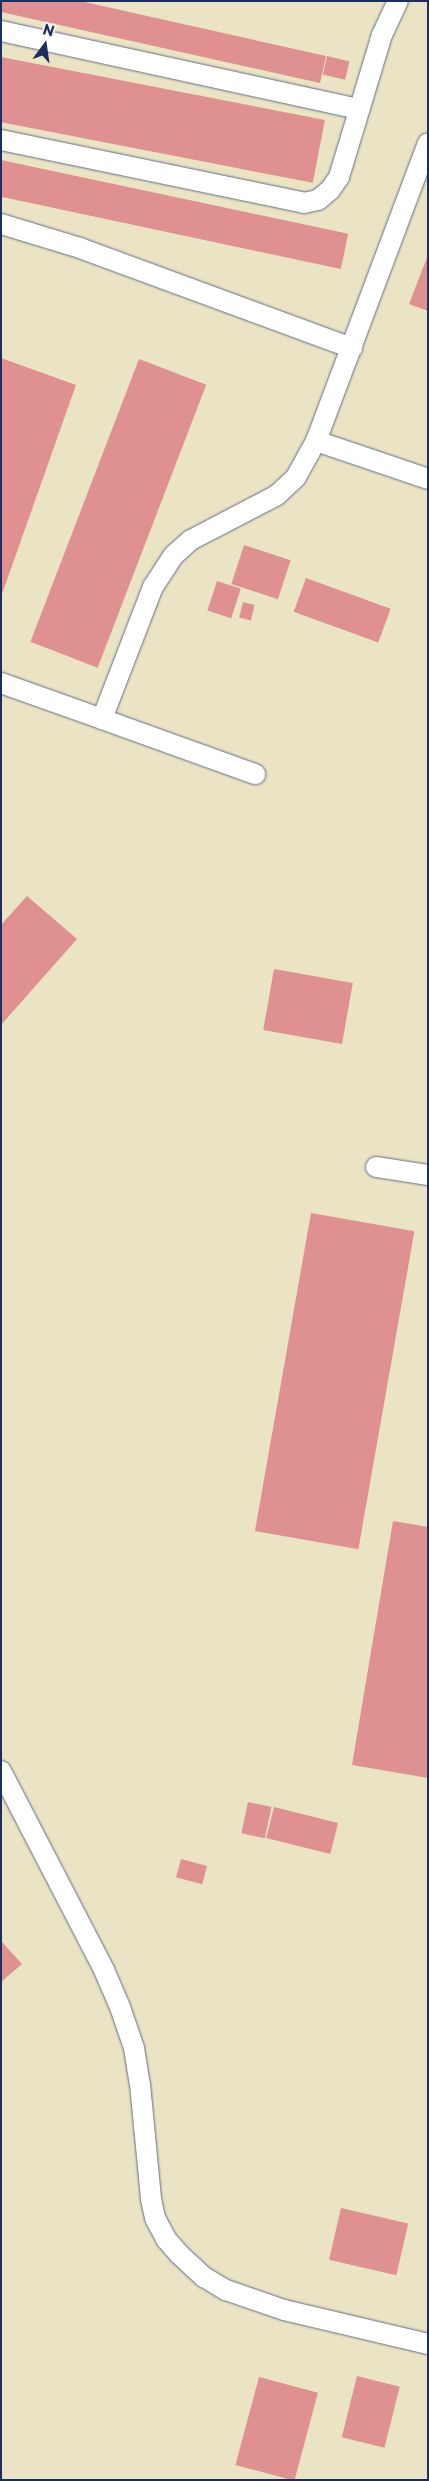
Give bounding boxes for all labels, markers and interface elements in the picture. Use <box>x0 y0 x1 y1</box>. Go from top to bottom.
text: N <box>41 18 57 41</box>
north arrow <box>20 20 70 70</box>

